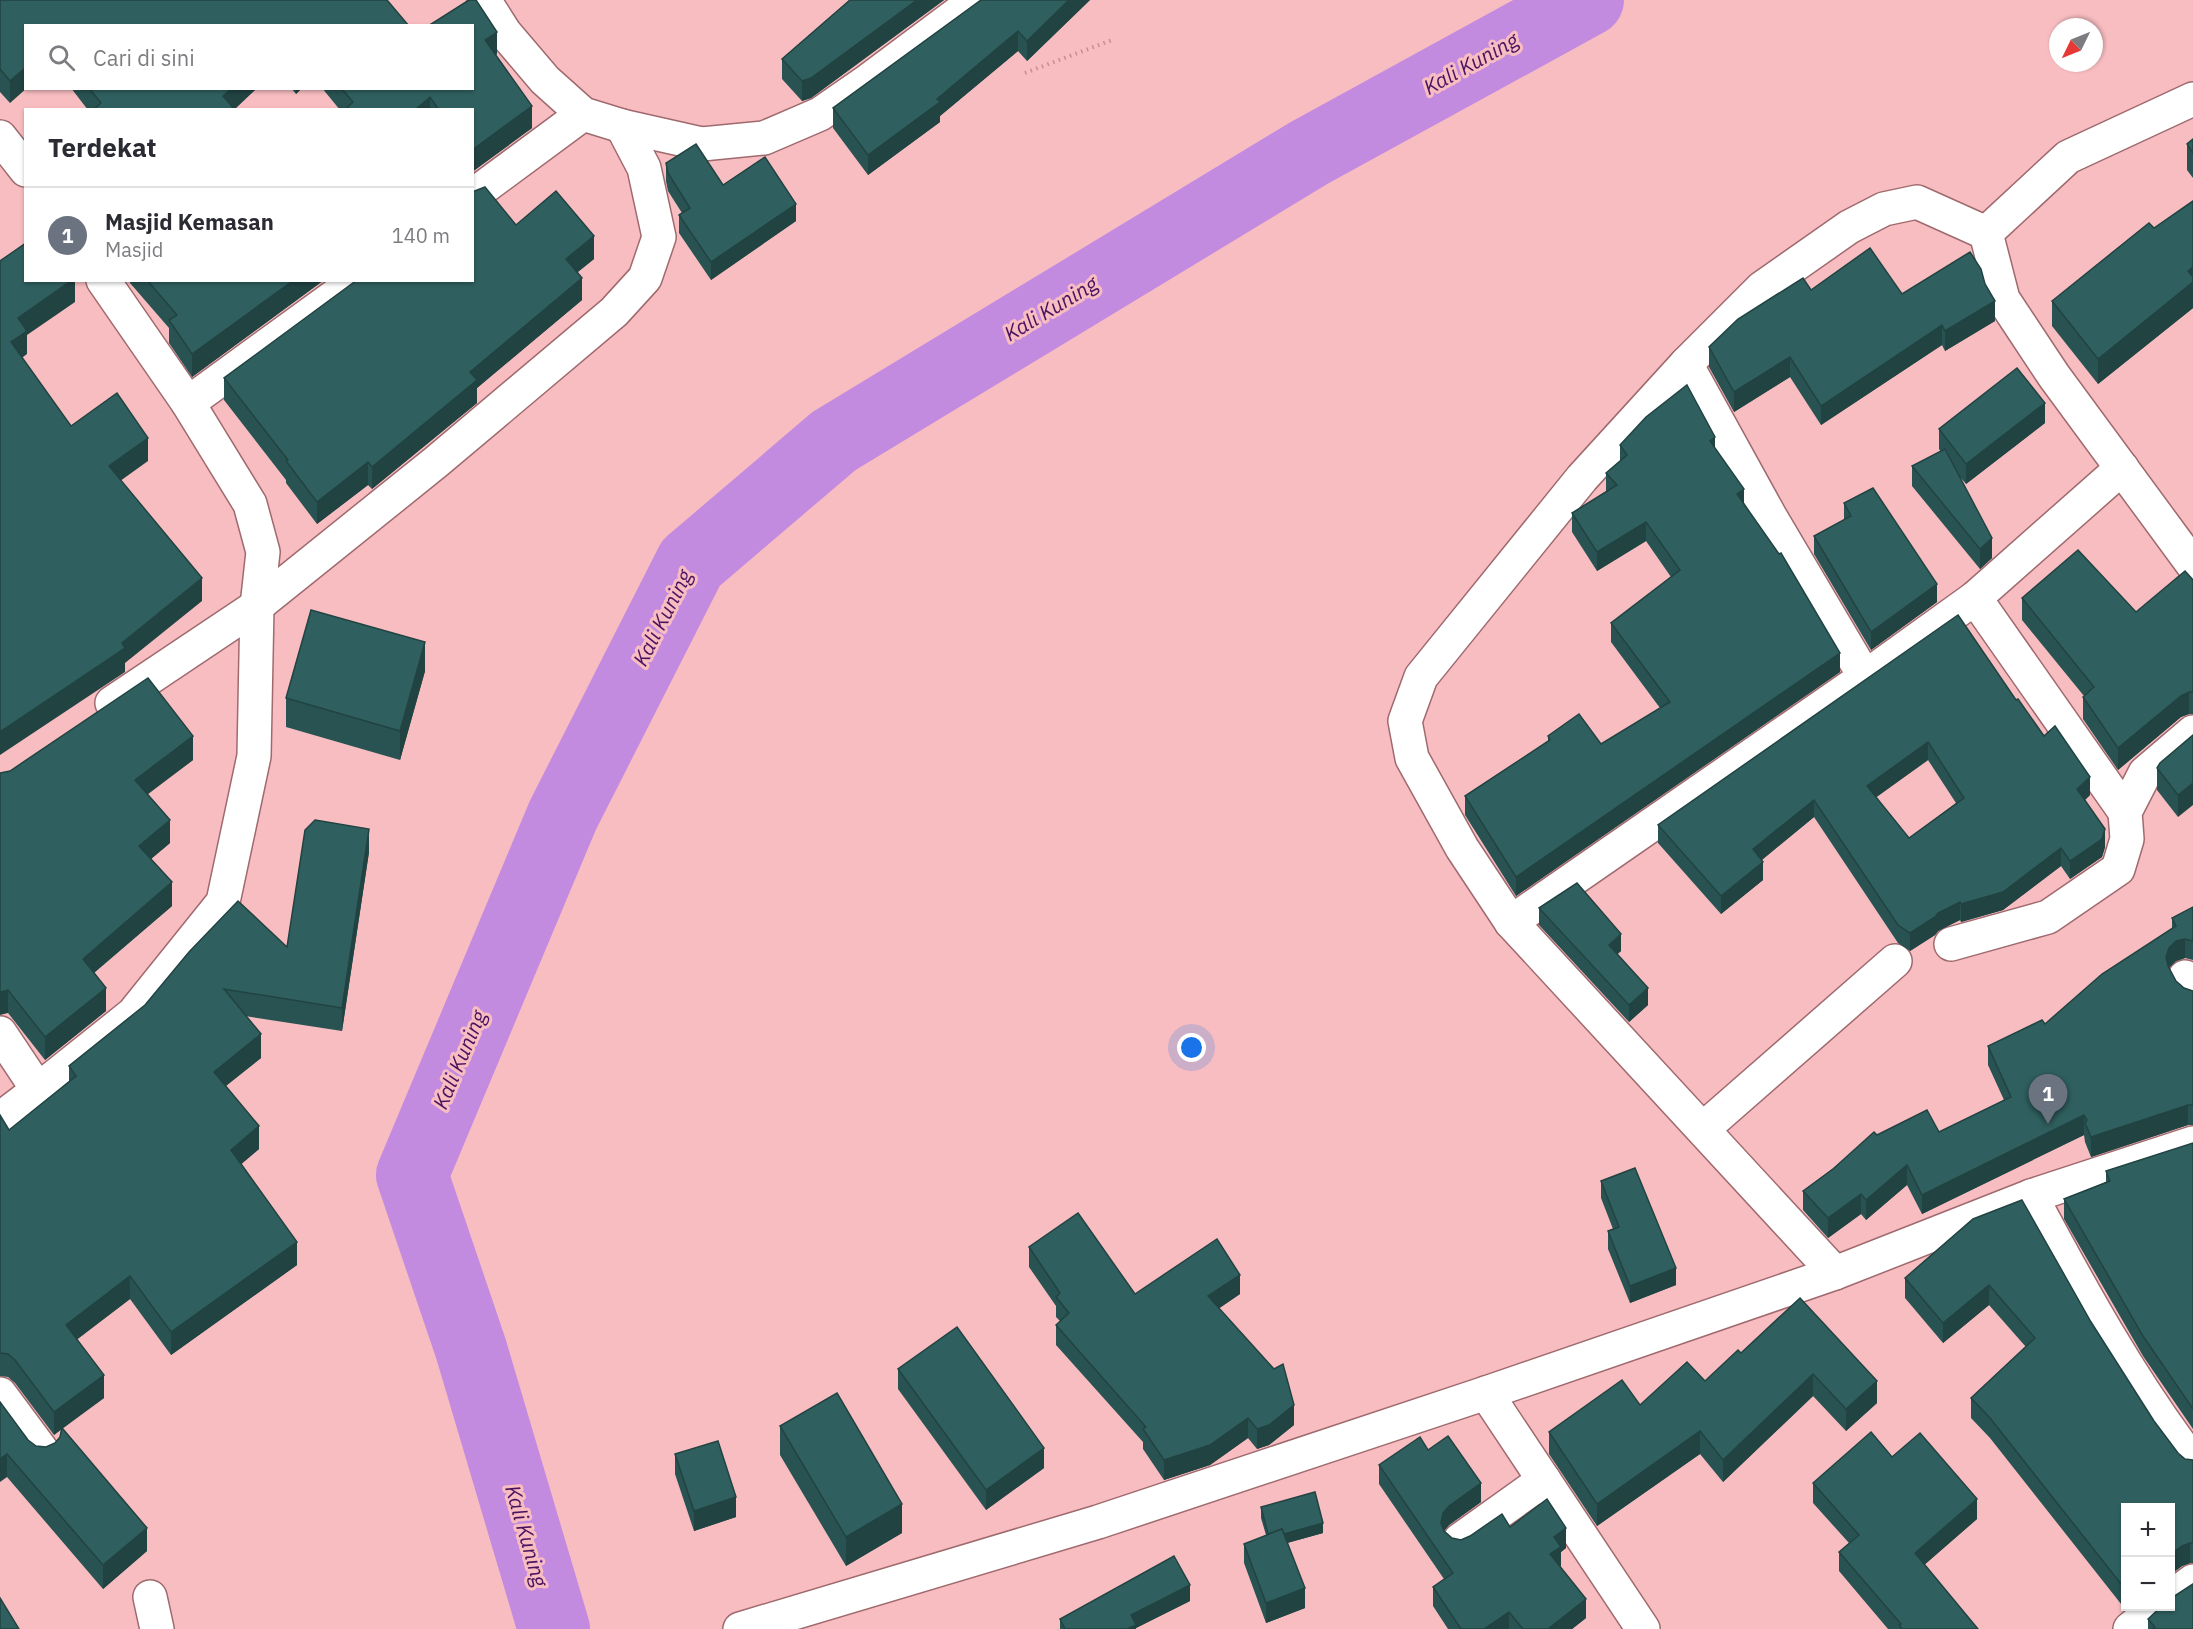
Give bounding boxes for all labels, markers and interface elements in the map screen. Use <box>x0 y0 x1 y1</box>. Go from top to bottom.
north arrow <box>2049 18 2103 72</box>
search box <box>24 24 474 90</box>
water label: Kali Kuning <box>1418 25 1524 101</box>
icon: search <box>45 41 78 74</box>
text: Cari di sini <box>93 43 195 72</box>
text: Terdekat <box>48 130 157 164</box>
text: Masjid Kemasan <box>105 207 274 236</box>
text: 1 <box>62 222 74 249</box>
text: 140 m <box>392 222 450 249</box>
text: Masjid <box>105 236 163 263</box>
water label: Kali Kuning <box>999 269 1104 347</box>
water label: Kali Kuning <box>626 563 699 670</box>
water label: Kali Kuning <box>426 1005 493 1113</box>
your location <box>1177 1033 1206 1062</box>
pin: 1 <box>2028 1074 2068 1124</box>
water label: Kali Kuning <box>499 1482 555 1591</box>
map controls <box>2121 1503 2175 1611</box>
button: + <box>2121 1503 2175 1557</box>
button: − <box>2121 1557 2175 1611</box>

